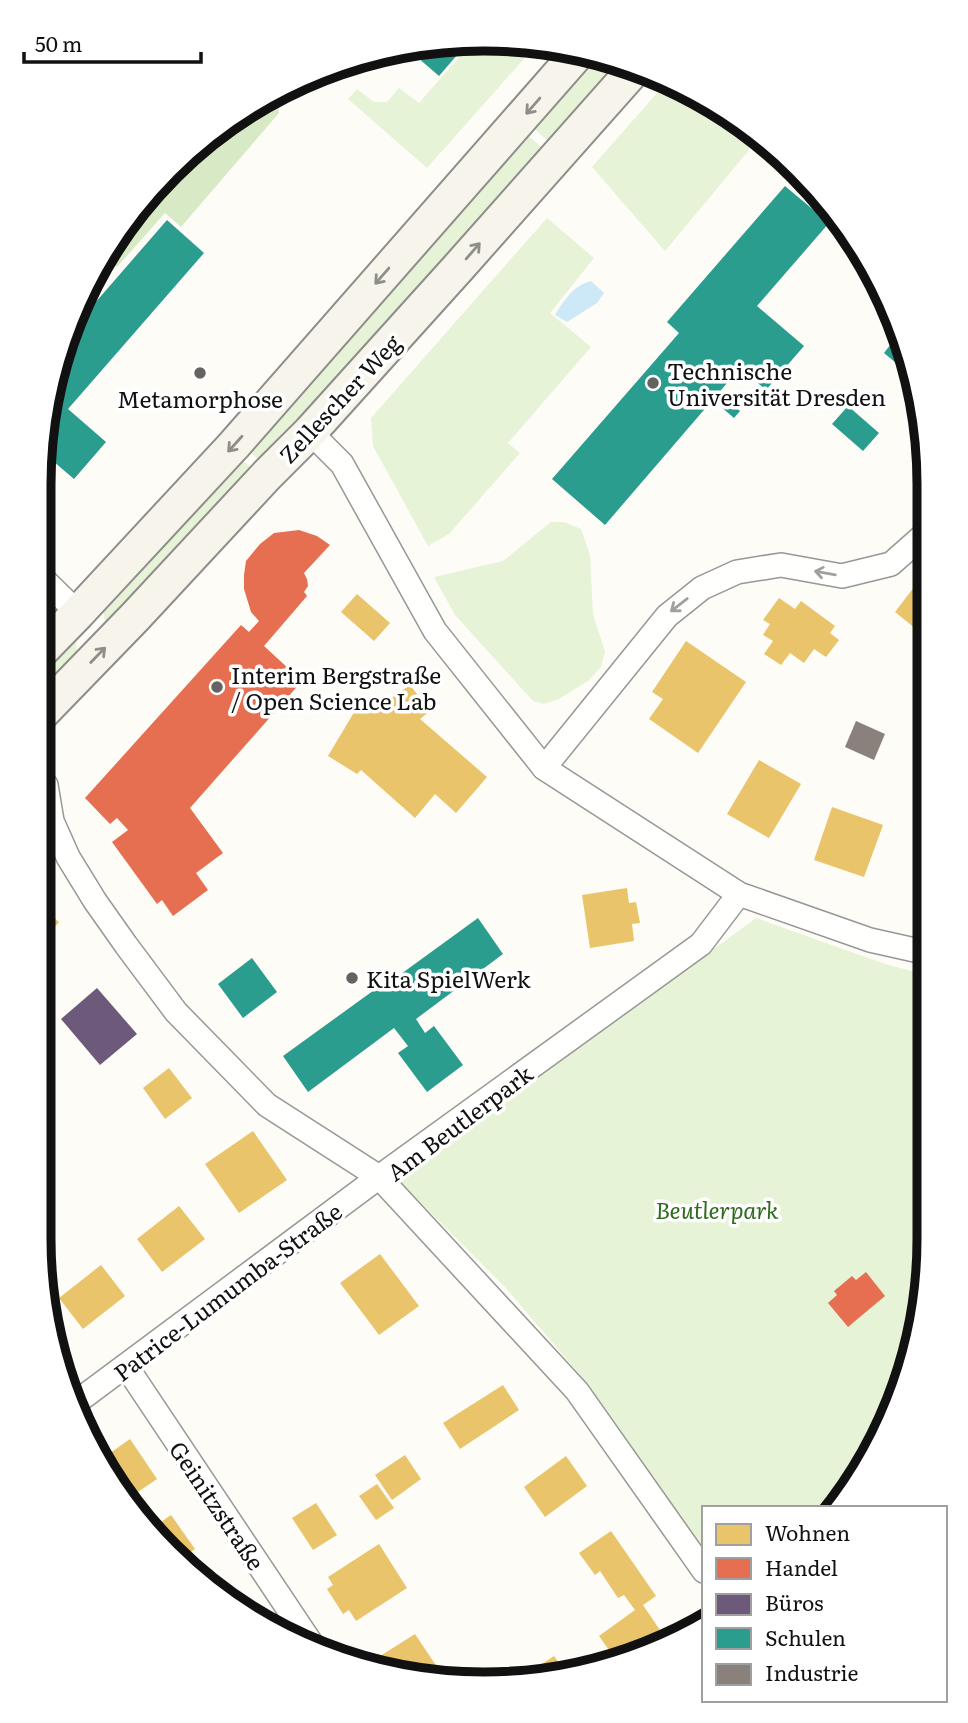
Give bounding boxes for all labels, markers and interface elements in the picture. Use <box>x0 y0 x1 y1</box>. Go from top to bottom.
scale bar <box>24 21 201 65</box>
text: 50 m <box>35 27 82 58</box>
one-way arrow <box>525 97 541 115</box>
one-way arrow <box>465 242 481 260</box>
one-way arrow <box>374 267 390 285</box>
street label: Zellescher Weg <box>270 326 408 470</box>
place label: Technische Universität Dresden <box>667 353 886 413</box>
marker: Metamorphose <box>192 365 208 381</box>
marker: Technische Universität Dresden <box>645 375 661 391</box>
place label: Metamorphose <box>117 381 283 415</box>
one-way arrow <box>227 435 243 453</box>
one-way arrow <box>814 566 837 579</box>
one-way arrow <box>671 598 689 613</box>
one-way arrow <box>89 647 106 664</box>
place label: Interim Bergstraße / Open Science Lab <box>231 657 441 717</box>
marker: Interim Bergstraße / Open Science Lab <box>209 679 225 695</box>
place label: Kita SpielWerk <box>366 961 531 995</box>
marker: Kita SpielWerk <box>344 970 360 986</box>
street label: Am Beutlerpark <box>379 1055 540 1188</box>
park label: Beutlerpark <box>655 1192 779 1226</box>
street label: Patrice-Lumumba-Straße <box>106 1194 348 1388</box>
street label: Geinitzstraße <box>162 1434 274 1576</box>
legend <box>702 1506 947 1702</box>
text: Wohnen <box>765 1516 850 1547</box>
text: Handel <box>765 1551 838 1582</box>
text: Büros <box>765 1586 823 1617</box>
text: Schulen <box>765 1621 846 1652</box>
text: Industrie <box>765 1656 858 1687</box>

